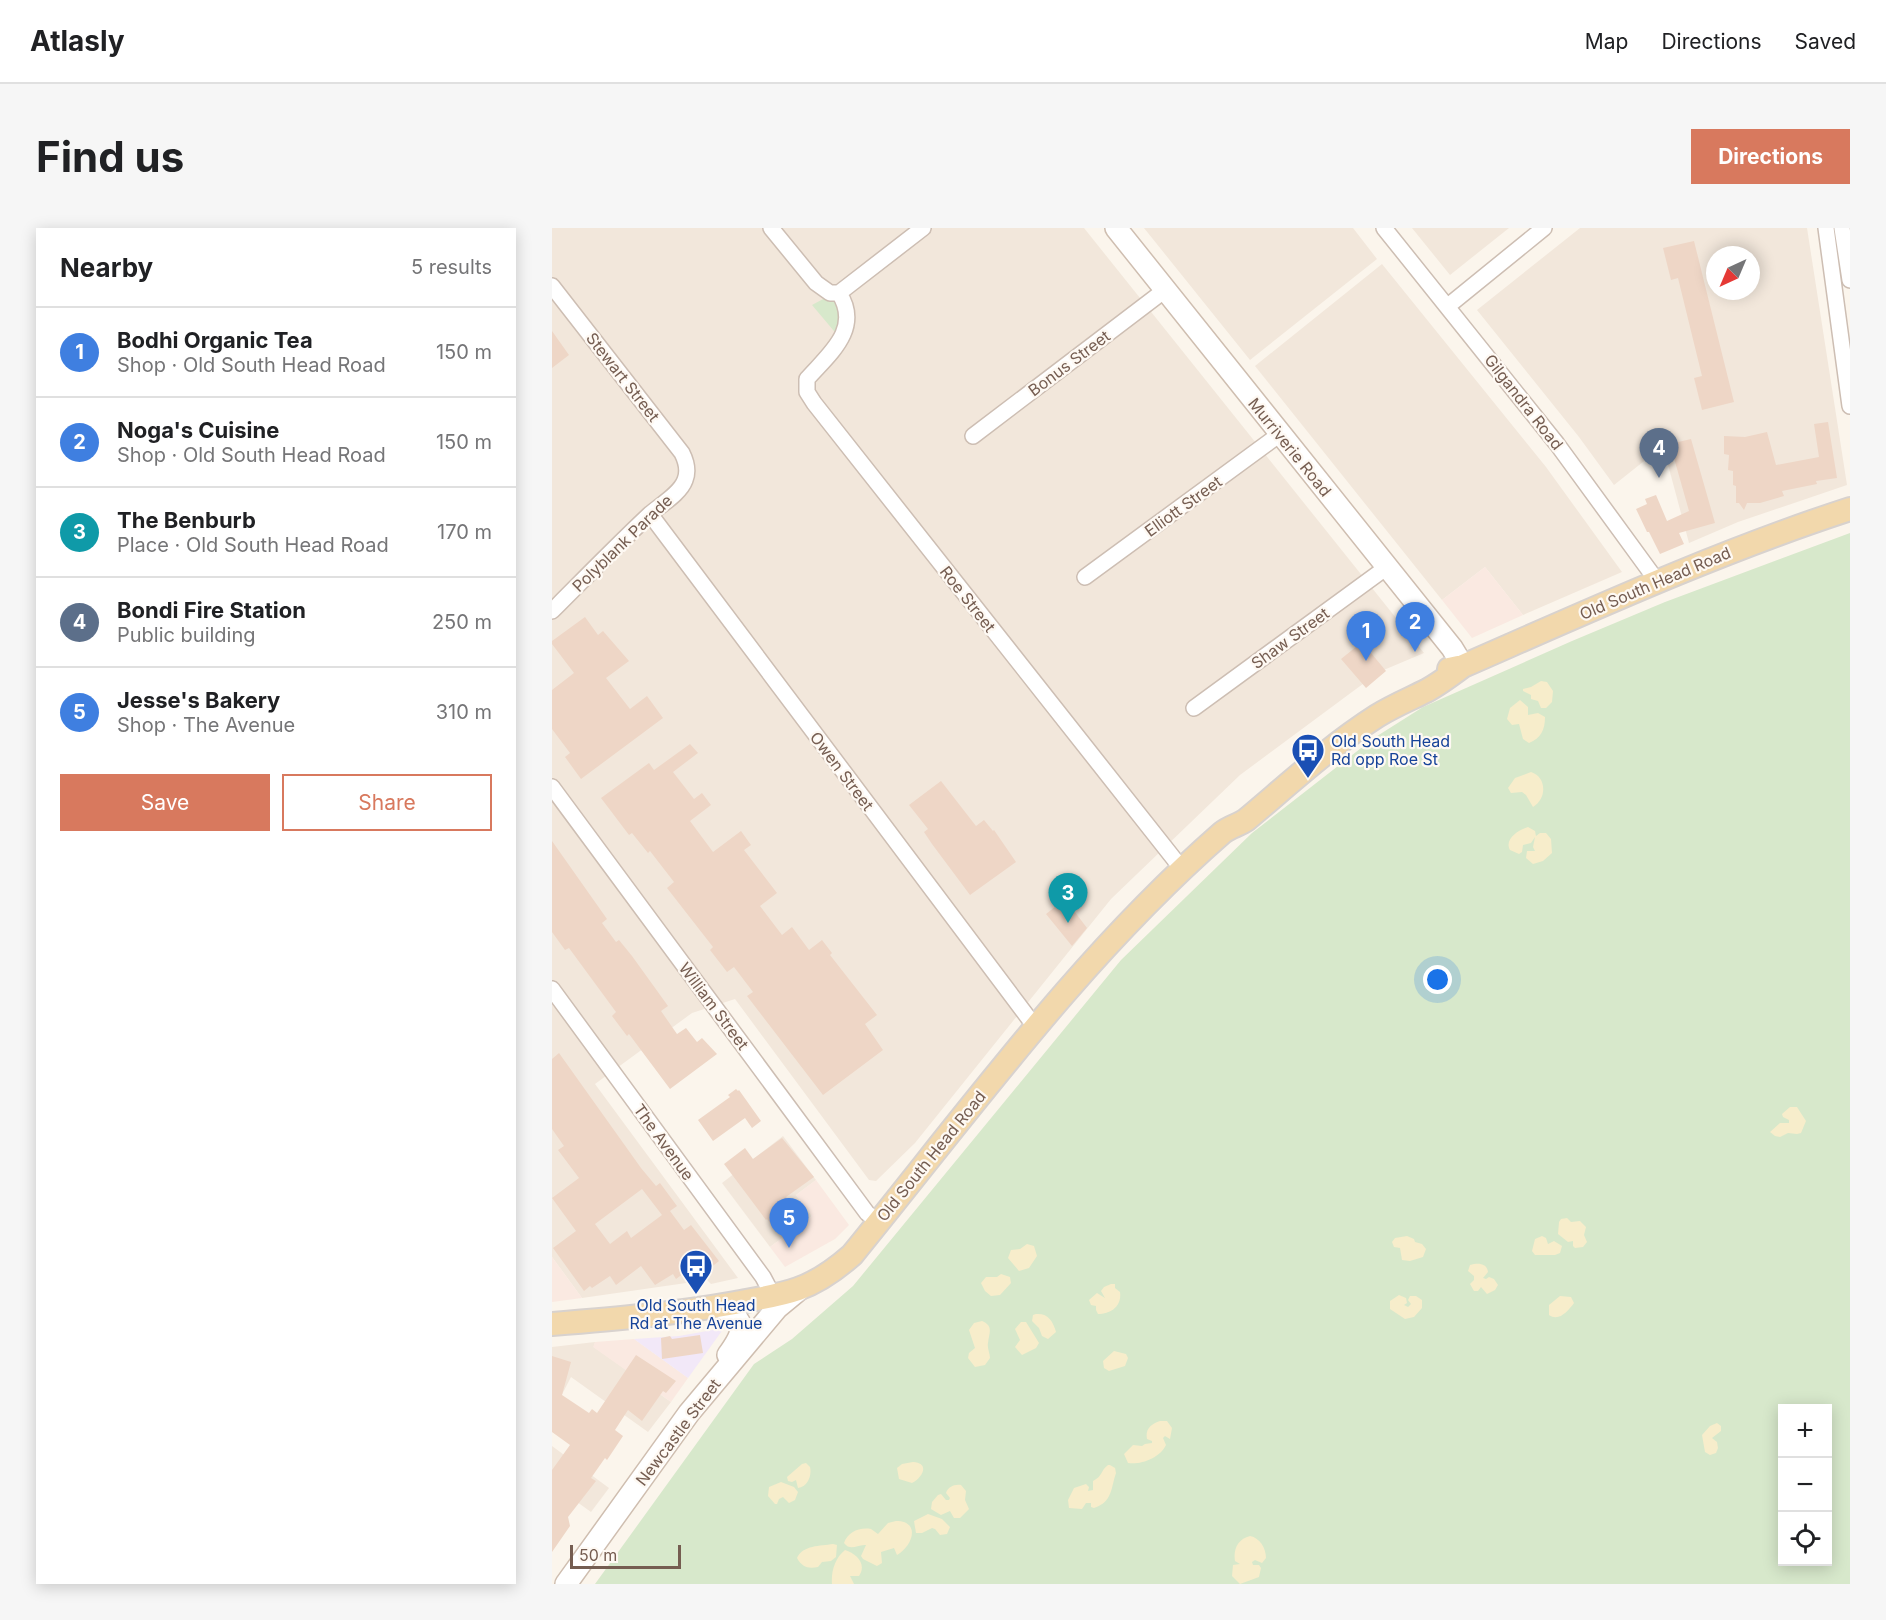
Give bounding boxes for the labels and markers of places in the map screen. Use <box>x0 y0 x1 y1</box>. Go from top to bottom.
pin: 4 <box>1640 428 1678 478</box>
pin: 2 <box>1396 602 1434 652</box>
pin: 1 <box>1346 612 1386 661</box>
place label: Old South Head Rd opp Roe St <box>1331 731 1450 769</box>
bus stop icon: Old South Head Rd opp Roe St <box>1290 732 1326 779</box>
pin: 3 <box>1048 874 1088 923</box>
pin: 5 <box>770 1198 808 1248</box>
bus stop icon: Old South Head Rd at The Avenue <box>678 1248 714 1295</box>
place label: Old South Head Rd at The Avenue <box>630 1295 762 1333</box>

